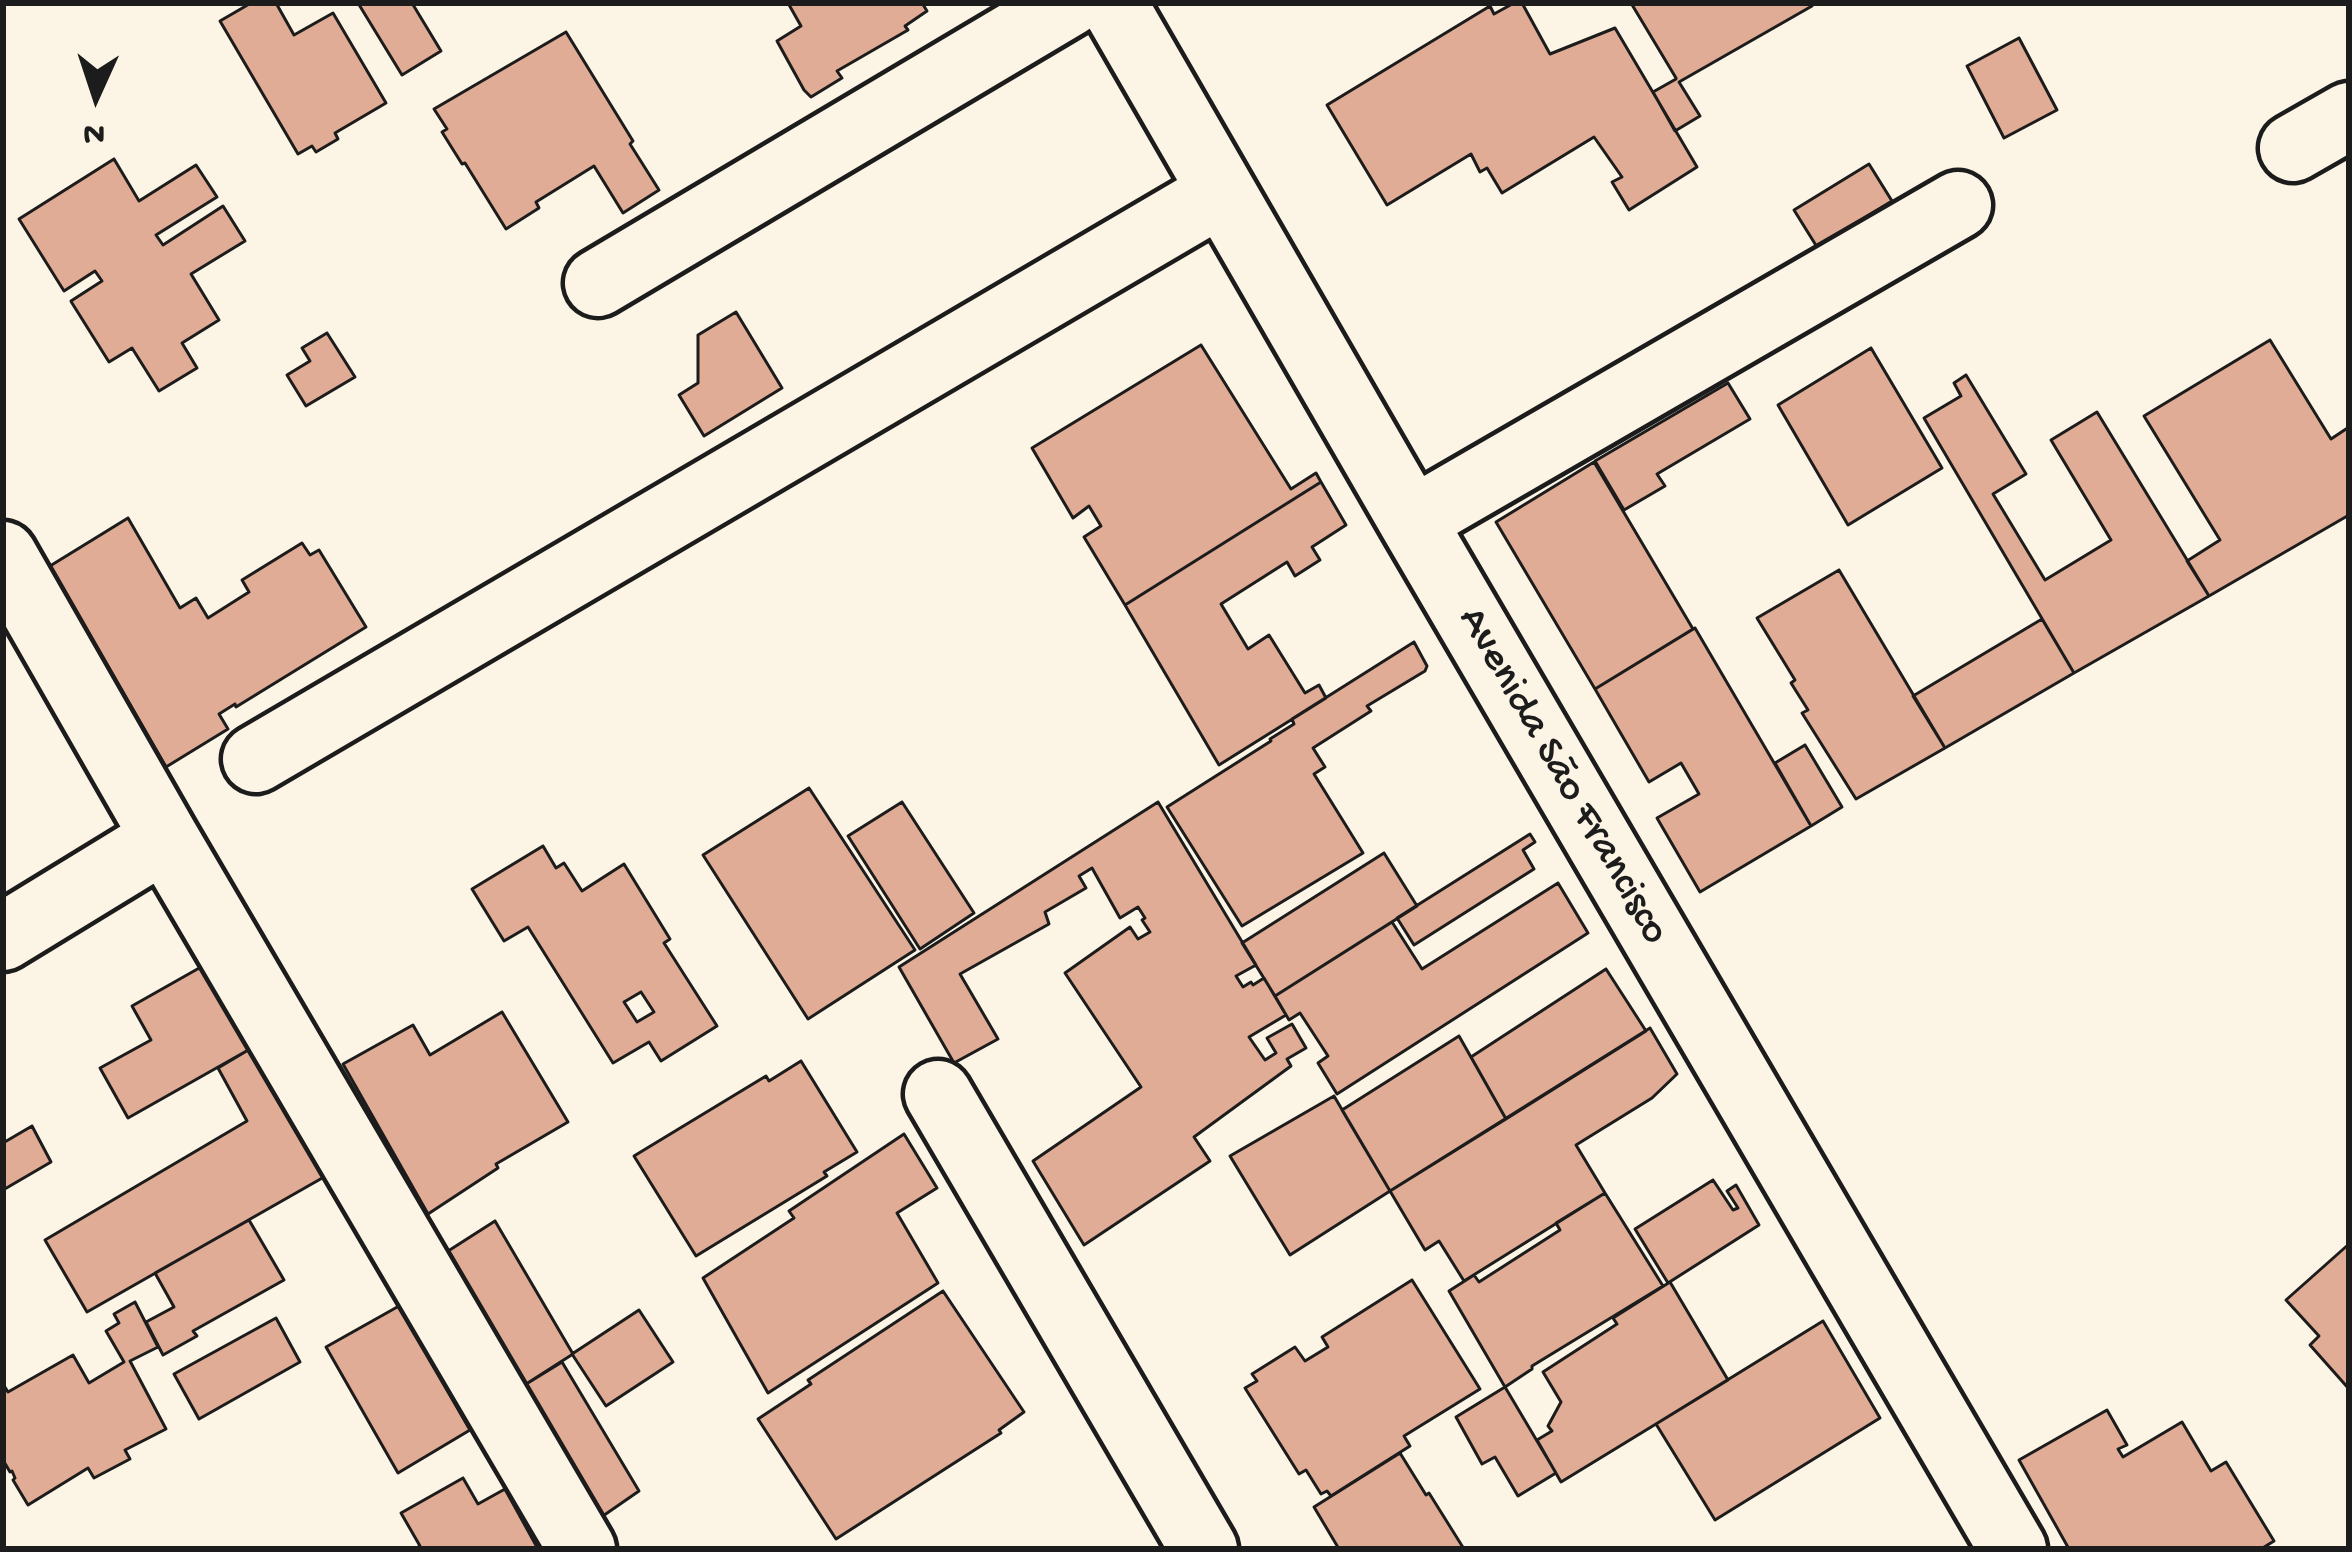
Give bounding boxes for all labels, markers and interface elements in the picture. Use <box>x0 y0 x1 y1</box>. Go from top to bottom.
north arrow <box>36 36 156 156</box>
text: N <box>82 112 106 151</box>
street label: Avenida São Francisco <box>1444 599 1678 955</box>

